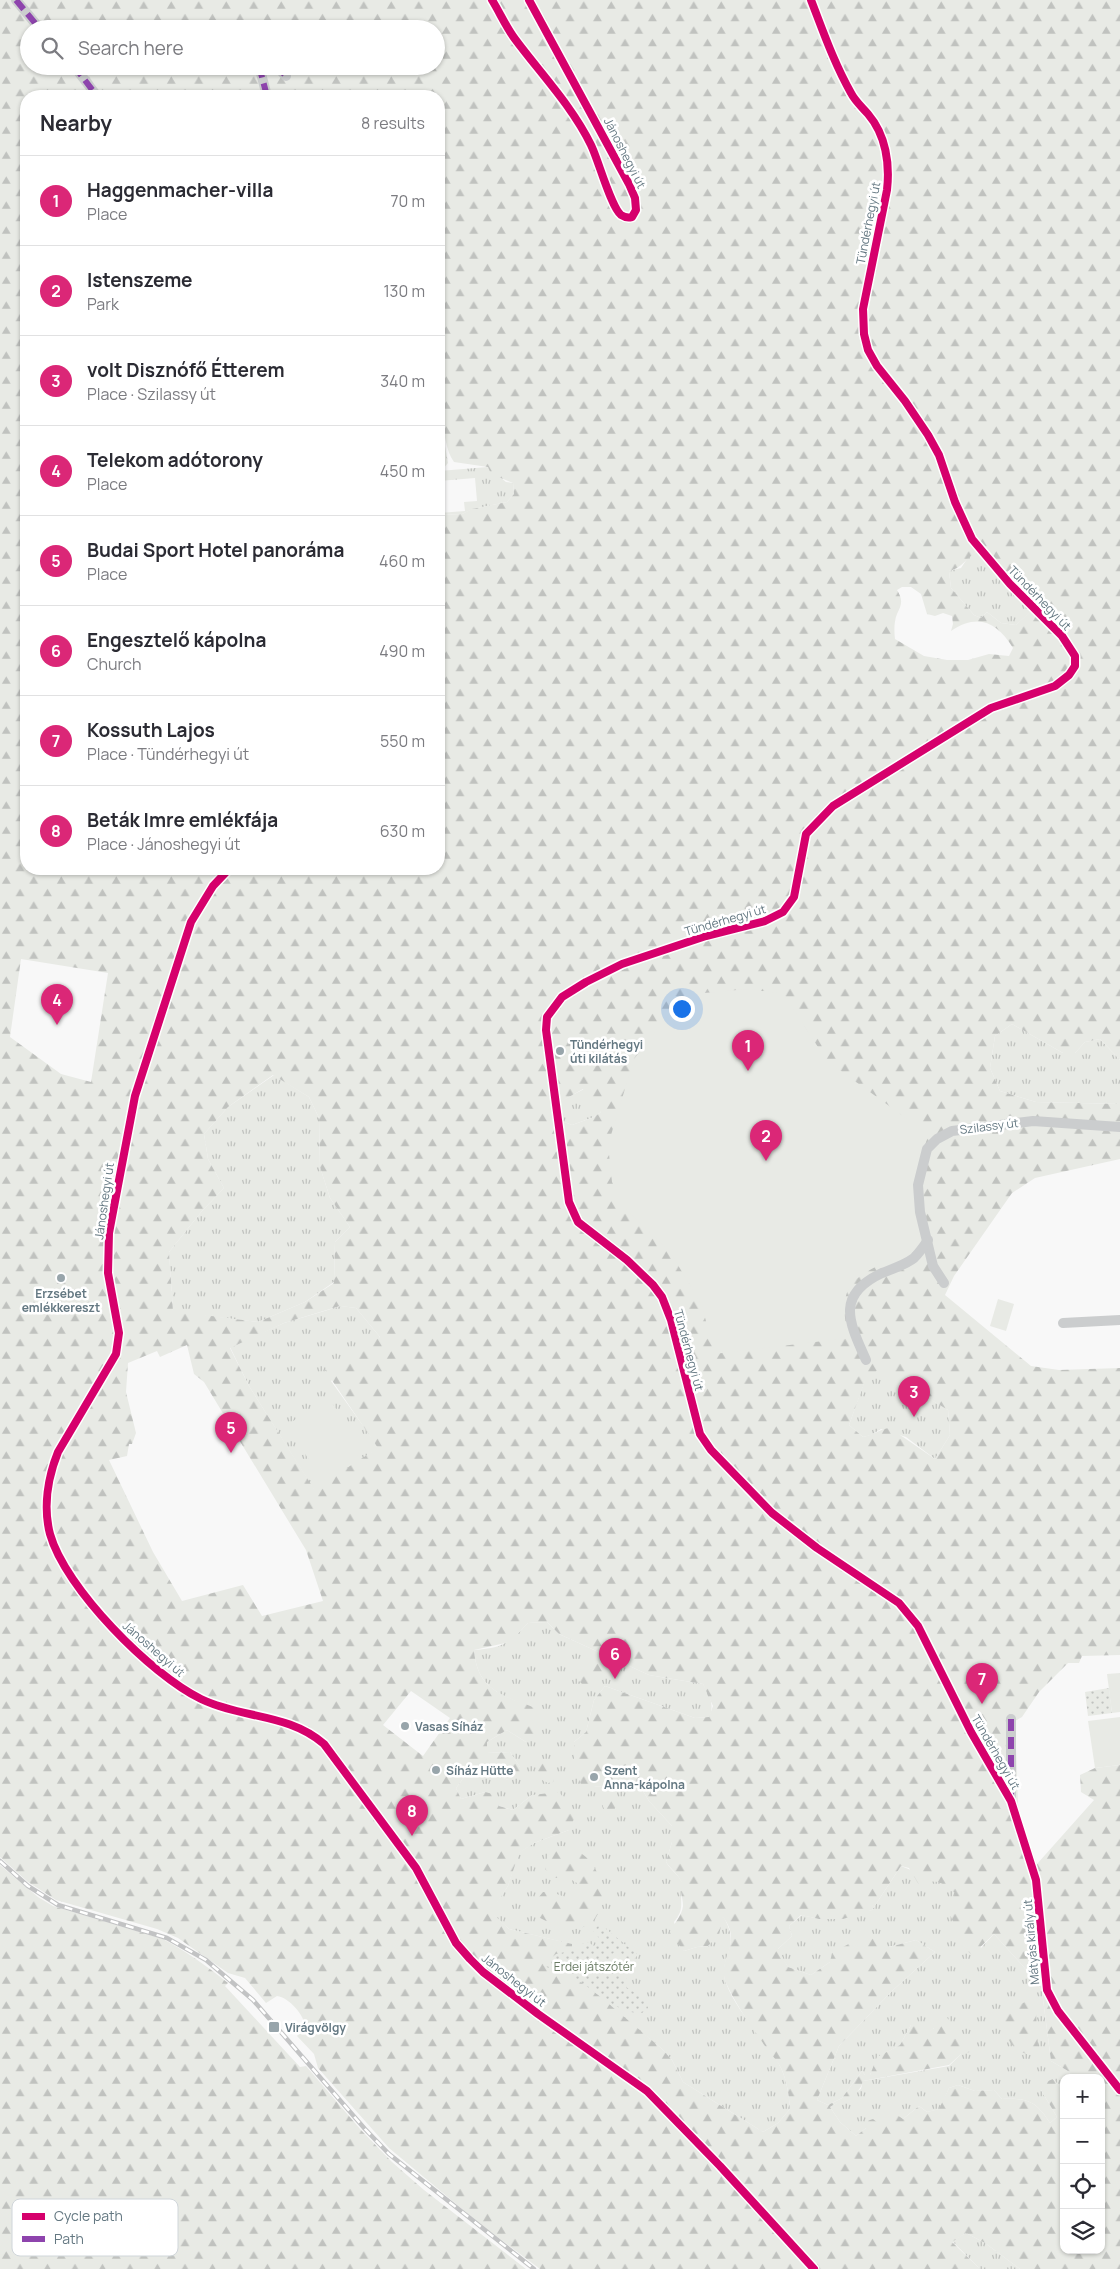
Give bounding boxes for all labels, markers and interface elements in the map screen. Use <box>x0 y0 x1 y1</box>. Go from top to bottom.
search box <box>20 20 445 75</box>
icon: search <box>38 34 66 62</box>
text: Search here <box>78 35 184 61</box>
text: Nearby <box>40 109 112 137</box>
text: 8 results <box>361 112 425 134</box>
street label: Jánoshegyi út <box>600 115 650 191</box>
text: Haggenmacher-villa <box>87 177 273 203</box>
street label: Tündérhegyi út <box>852 180 884 266</box>
text: 1 <box>52 190 60 212</box>
text: 70 m <box>390 190 425 212</box>
text: Place <box>87 203 127 225</box>
text: Istenszeme <box>87 267 193 293</box>
text: 2 <box>51 280 61 302</box>
text: 130 m <box>383 280 425 302</box>
text: Park <box>87 293 119 315</box>
text: volt Disznófő Étterem <box>87 357 285 383</box>
text: 3 <box>51 370 61 392</box>
text: 340 m <box>380 370 425 392</box>
text: Place · Szilassy út <box>87 383 216 405</box>
text: Telekom adótorony <box>87 447 263 473</box>
text: 4 <box>51 460 61 482</box>
text: 450 m <box>380 460 425 482</box>
text: Place <box>87 473 127 495</box>
text: Budai Sport Hotel panoráma <box>87 537 344 563</box>
text: 5 <box>51 550 61 572</box>
text: 460 m <box>379 550 425 572</box>
street label: Tündérhegyi út <box>1005 562 1075 634</box>
text: Place <box>87 563 127 585</box>
text: Engesztelő kápolna <box>87 627 266 653</box>
text: 6 <box>51 640 61 662</box>
text: 490 m <box>379 640 425 662</box>
text: Church <box>87 653 141 675</box>
text: Kossuth Lajos <box>87 717 215 743</box>
text: 7 <box>52 730 60 752</box>
text: 550 m <box>380 730 425 752</box>
text: Place · Tündérhegyi út <box>87 743 249 765</box>
text: Beták Imre emlékfája <box>87 807 278 833</box>
text: 8 <box>51 820 61 842</box>
text: 630 m <box>380 820 425 842</box>
text: Place · Jánoshegyi út <box>87 833 240 855</box>
street label: Tündérhegyi út <box>682 900 768 940</box>
pin: 4 <box>41 984 73 1025</box>
your location <box>669 996 695 1022</box>
pin: 1 <box>732 1030 764 1071</box>
place label: Tündérhegyi úti kilátás <box>570 1036 643 1067</box>
marker: Tündérhegyi úti kilátás <box>554 1045 566 1057</box>
street label: Szilassy út <box>959 1114 1020 1138</box>
pin: 2 <box>750 1120 782 1161</box>
street label: Jánoshegyi út <box>90 1161 118 1240</box>
marker: Erzsébet emlékkereszt <box>55 1272 67 1284</box>
place label: Erzsébet emlékkereszt <box>22 1285 100 1316</box>
street label: Tündérhegyi út <box>670 1307 708 1393</box>
pin: 3 <box>898 1376 930 1417</box>
pin: 5 <box>215 1412 247 1453</box>
street label: Jánoshegyi út <box>119 1617 189 1681</box>
pin: 6 <box>599 1638 631 1679</box>
pin: 7 <box>966 1663 998 1704</box>
street label: Tündérhegyi út <box>968 1711 1024 1793</box>
place label: Vasas Síház <box>415 1718 483 1735</box>
marker: Vasas Síház <box>399 1720 411 1732</box>
place label: Síház Hütte <box>446 1762 514 1779</box>
place label: Szent Anna-kápolna <box>604 1762 685 1793</box>
marker: Síház Hütte <box>430 1764 442 1776</box>
marker: Szent Anna-kápolna <box>588 1771 600 1783</box>
pin: 8 <box>396 1795 428 1836</box>
street label: Mátyás király út <box>1019 1898 1043 1985</box>
street label: Jánoshegyi út <box>478 1949 550 2011</box>
park label: Erdei játszótér <box>554 1958 635 1975</box>
place label: Virágvölgy <box>285 2019 346 2036</box>
marker: Virágvölgy <box>267 2020 281 2034</box>
map controls <box>1060 2074 1105 2254</box>
button: + <box>1060 2074 1105 2119</box>
button: − <box>1060 2119 1105 2164</box>
button: locate <box>1060 2164 1105 2209</box>
legend <box>12 2199 178 2256</box>
text: Cycle path <box>54 2206 123 2225</box>
button: layers <box>1060 2209 1105 2254</box>
text: Path <box>54 2229 84 2248</box>

